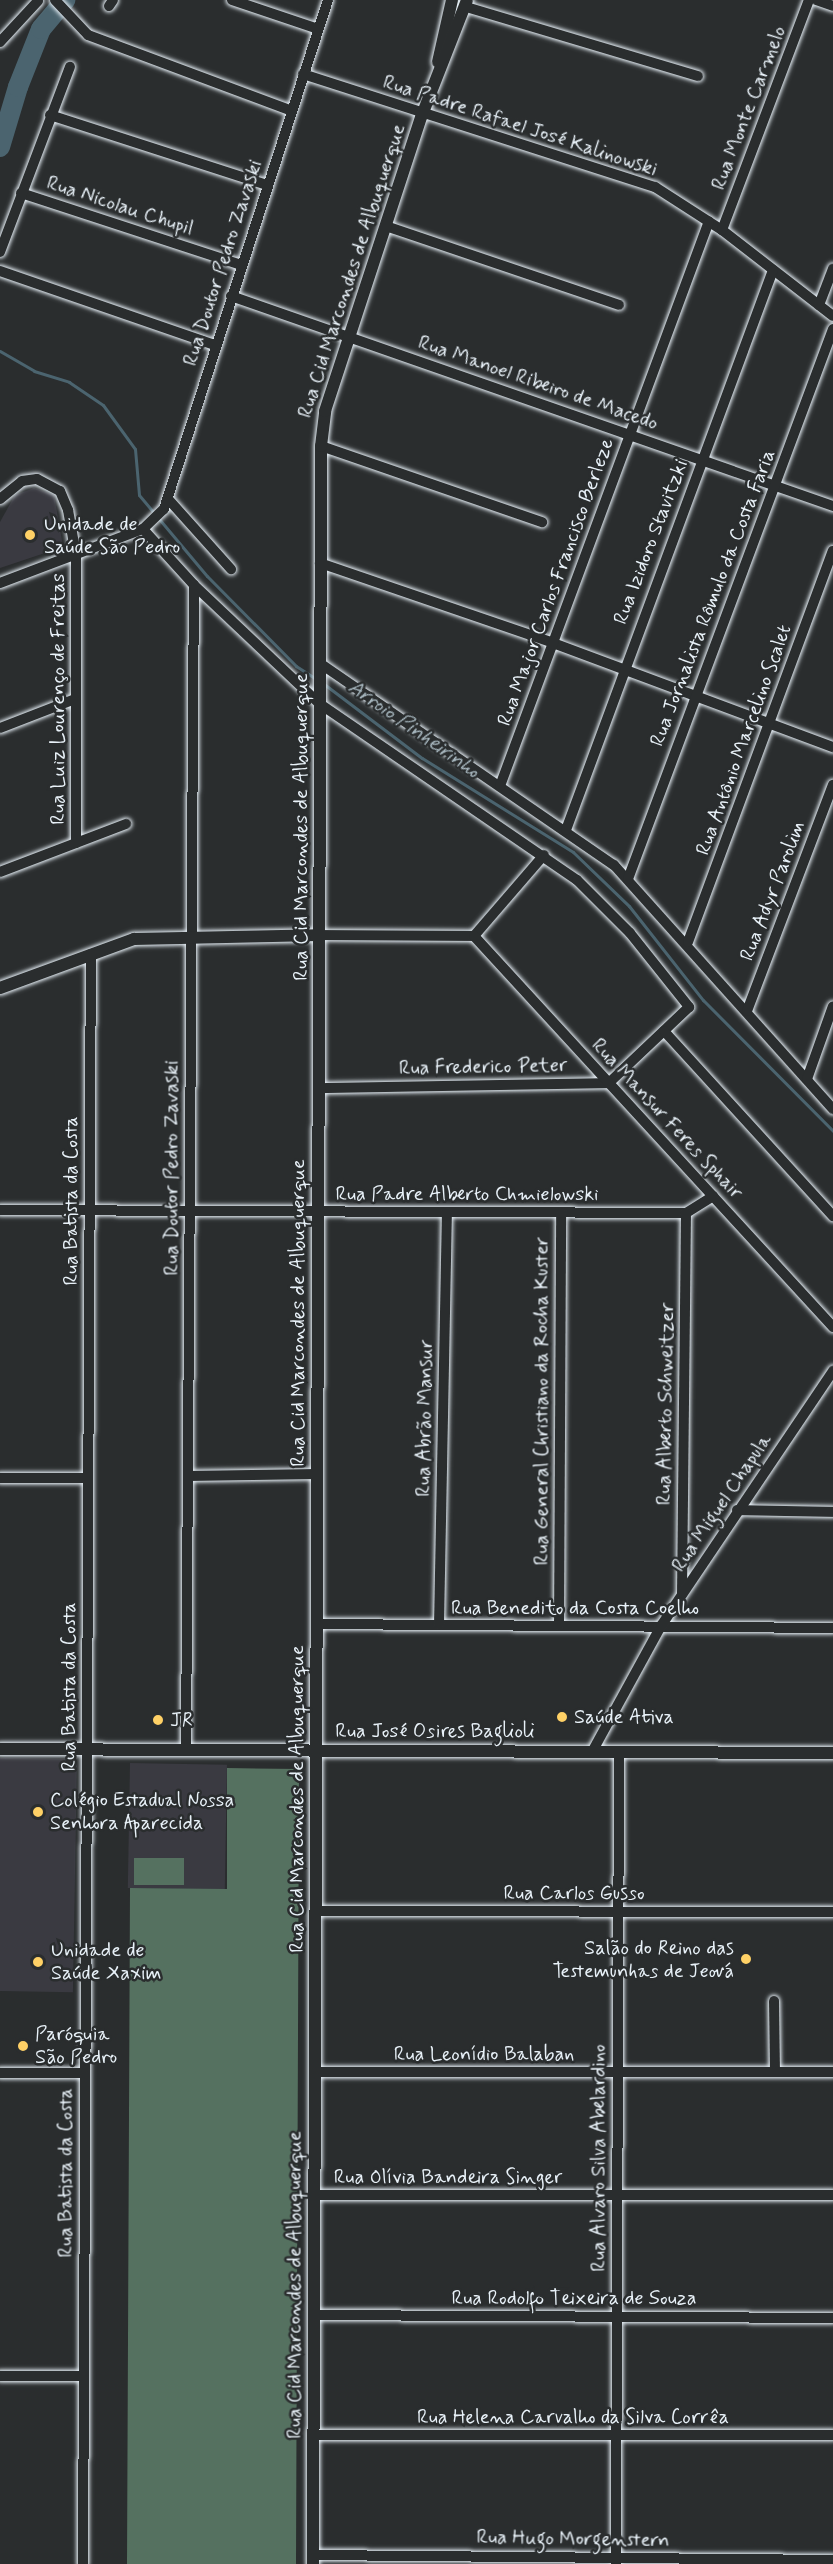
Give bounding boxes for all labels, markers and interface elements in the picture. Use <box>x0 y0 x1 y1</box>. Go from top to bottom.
street label: Rua Monte Carmelo <box>707 23 791 193</box>
street label: Rua Padre Rafael José Kalinowski <box>382 71 658 181</box>
street label: Rua Cid Marcondes de Albuquerque <box>295 127 409 415</box>
street label: Rua Doutor Pedro Zavaski <box>179 158 267 368</box>
street label: Rua Nicolau Chupil <box>44 171 196 241</box>
street label: Rua Manoel Ribeiro de Macedo <box>415 331 661 435</box>
street label: Rua Major Carlos Francisco Berleze <box>493 435 619 729</box>
street label: Rua Jornalista Rômulo da Costa Faria <box>646 448 780 748</box>
street label: Rua Izidoro Stavitzki <box>608 454 694 630</box>
place label: Unidade de Saúde São Pedro <box>44 512 180 559</box>
marker: Unidade de Saúde São Pedro <box>21 526 39 544</box>
street label: Rua Luiz Lourenço de Freitas <box>46 575 70 823</box>
street label: Rua Antônio Marcelino Scalet <box>690 619 798 861</box>
water label: Arroio Pinheirinho <box>344 675 484 783</box>
street label: Rua Cid Marcondes de Albuquerque <box>289 680 313 974</box>
street label: Rua Adyr Parolim <box>735 818 811 964</box>
street label: Rua Mansur Feres Sphair <box>587 1035 747 1203</box>
street label: Rua Frederico Peter <box>401 1054 565 1080</box>
street label: Rua Doutor Pedro Zavaski <box>160 1062 184 1274</box>
street label: Rua Batista da Costa <box>59 1116 83 1286</box>
street label: Rua Cid Marcondes de Albuquerque <box>286 1166 310 1460</box>
street label: Rua Padre Alberto Chmielowski <box>334 1182 600 1206</box>
street label: Rua General Christiano da Rocha Kuster <box>530 1234 554 1568</box>
street label: Rua Alberto Schweitzer <box>652 1303 680 1505</box>
street label: Rua Abrão Mansur <box>412 1341 438 1495</box>
street label: Rua Miguel Chapula <box>667 1430 777 1576</box>
street label: Rua Benedito da Costa Coelho <box>450 1596 700 1620</box>
street label: Rua Batista da Costa <box>57 1602 81 1772</box>
street label: Rua Cid Marcondes de Albuquerque <box>285 1652 309 1946</box>
place label: Saúde Ativa <box>574 1705 674 1729</box>
place label: JR <box>170 1708 193 1732</box>
marker: Saúde Ativa <box>555 1710 569 1724</box>
marker: JR <box>151 1713 165 1727</box>
street label: Rua José Osires Baglioli <box>335 1719 535 1743</box>
place label: Colégio Estadual Nossa Senhora Aparecida <box>50 1788 235 1835</box>
marker: Colégio Estadual Nossa Senhora Aparecida <box>31 1805 45 1819</box>
street label: Rua Carlos Gusso <box>503 1881 645 1905</box>
place label: Salão do Reino das Testemunhas de Jeová <box>552 1936 734 1983</box>
place label: Unidade de Saúde Xaxim <box>51 1938 165 1985</box>
marker: Salão do Reino das Testemunhas de Jeová <box>739 1952 753 1966</box>
marker: Unidade de Saúde Xaxim <box>29 1953 47 1971</box>
place label: Paróquia São Pedro <box>35 2022 116 2069</box>
marker: Paróquia São Pedro <box>16 2039 30 2053</box>
street label: Rua Leonídio Balaban <box>394 2042 574 2066</box>
street label: Rua Alvaro Silva Abelardino <box>587 2044 611 2272</box>
street label: Rua Batista da Costa <box>54 2088 78 2258</box>
street label: Rua Cid Marcondes de Albuquerque <box>283 2138 307 2432</box>
street label: Rua Olívia Bandeira Singer <box>335 2165 561 2189</box>
street label: Rua Rodolfo Teixeira de Souza <box>450 2286 698 2310</box>
street label: Rua Helena Carvalho da Silva Corrêa <box>416 2405 730 2429</box>
street label: Rua Hugo Morgenstern <box>479 2525 667 2553</box>

